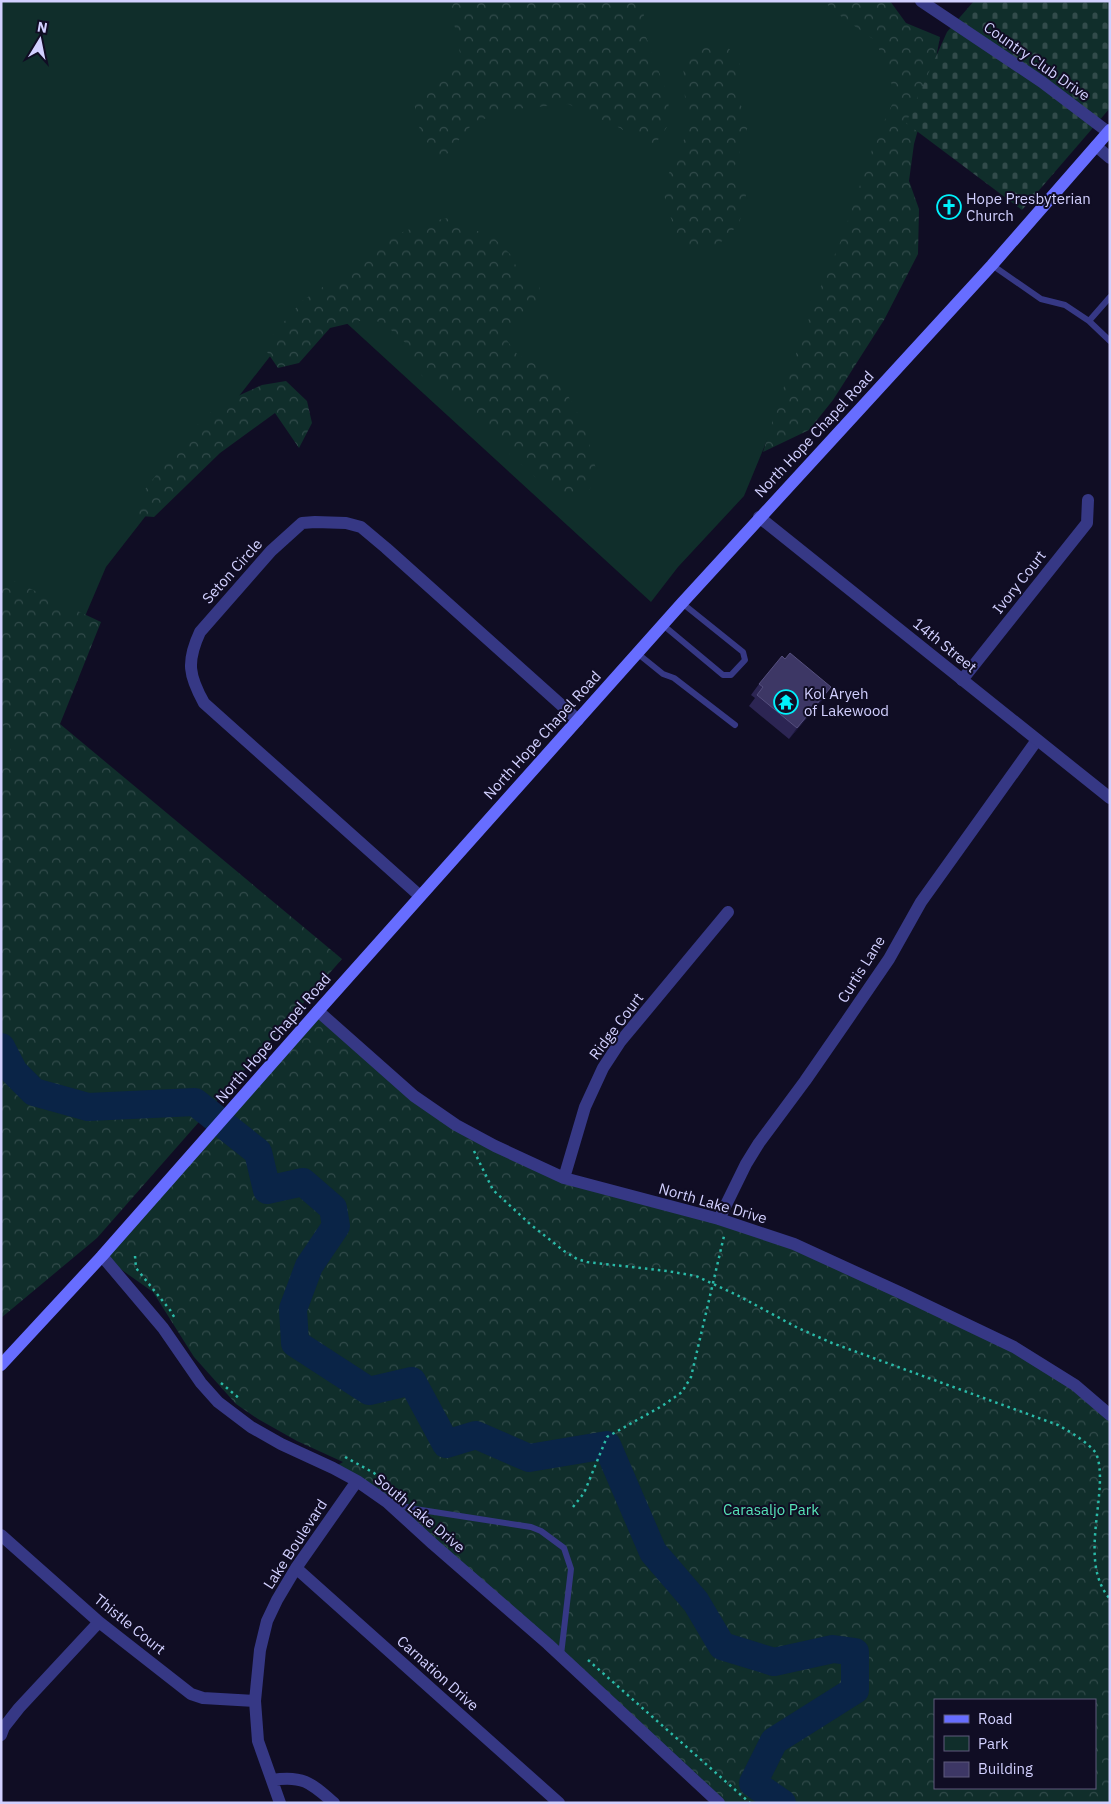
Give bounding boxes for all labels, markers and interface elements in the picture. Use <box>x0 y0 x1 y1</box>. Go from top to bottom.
north arrow <box>15 15 65 65</box>
text: N <box>36 17 49 37</box>
street label: Country Club Drive <box>980 17 1094 105</box>
place label: Hope Presbyterian Church <box>966 189 1091 225</box>
church icon: Hope Presbyterian Church <box>936 194 962 220</box>
street label: North Hope Chapel Road <box>750 367 878 501</box>
street label: Seton Circle <box>198 535 266 607</box>
street label: Ivory Court <box>988 546 1050 618</box>
street label: 14th Street <box>909 614 981 676</box>
street label: North Hope Chapel Road <box>479 667 605 803</box>
place label: Kol Aryeh of Lakewood <box>804 684 889 720</box>
temple icon: Kol Aryeh of Lakewood <box>773 689 799 715</box>
street label: Curtis Lane <box>833 932 889 1006</box>
street label: North Hope Chapel Road <box>211 969 335 1107</box>
street label: Ridge Court <box>585 989 647 1063</box>
street label: North Lake Drive <box>657 1178 769 1228</box>
street label: South Lake Drive <box>371 1469 469 1557</box>
street label: Lake Boulevard <box>259 1496 331 1592</box>
park label: Carasaljo Park <box>723 1500 819 1519</box>
street label: Thistle Court <box>91 1589 169 1659</box>
street label: Carnation Drive <box>393 1631 483 1715</box>
legend <box>934 1699 1096 1789</box>
text: Road <box>978 1709 1013 1728</box>
text: Park <box>978 1734 1008 1753</box>
text: Building <box>978 1759 1033 1778</box>

